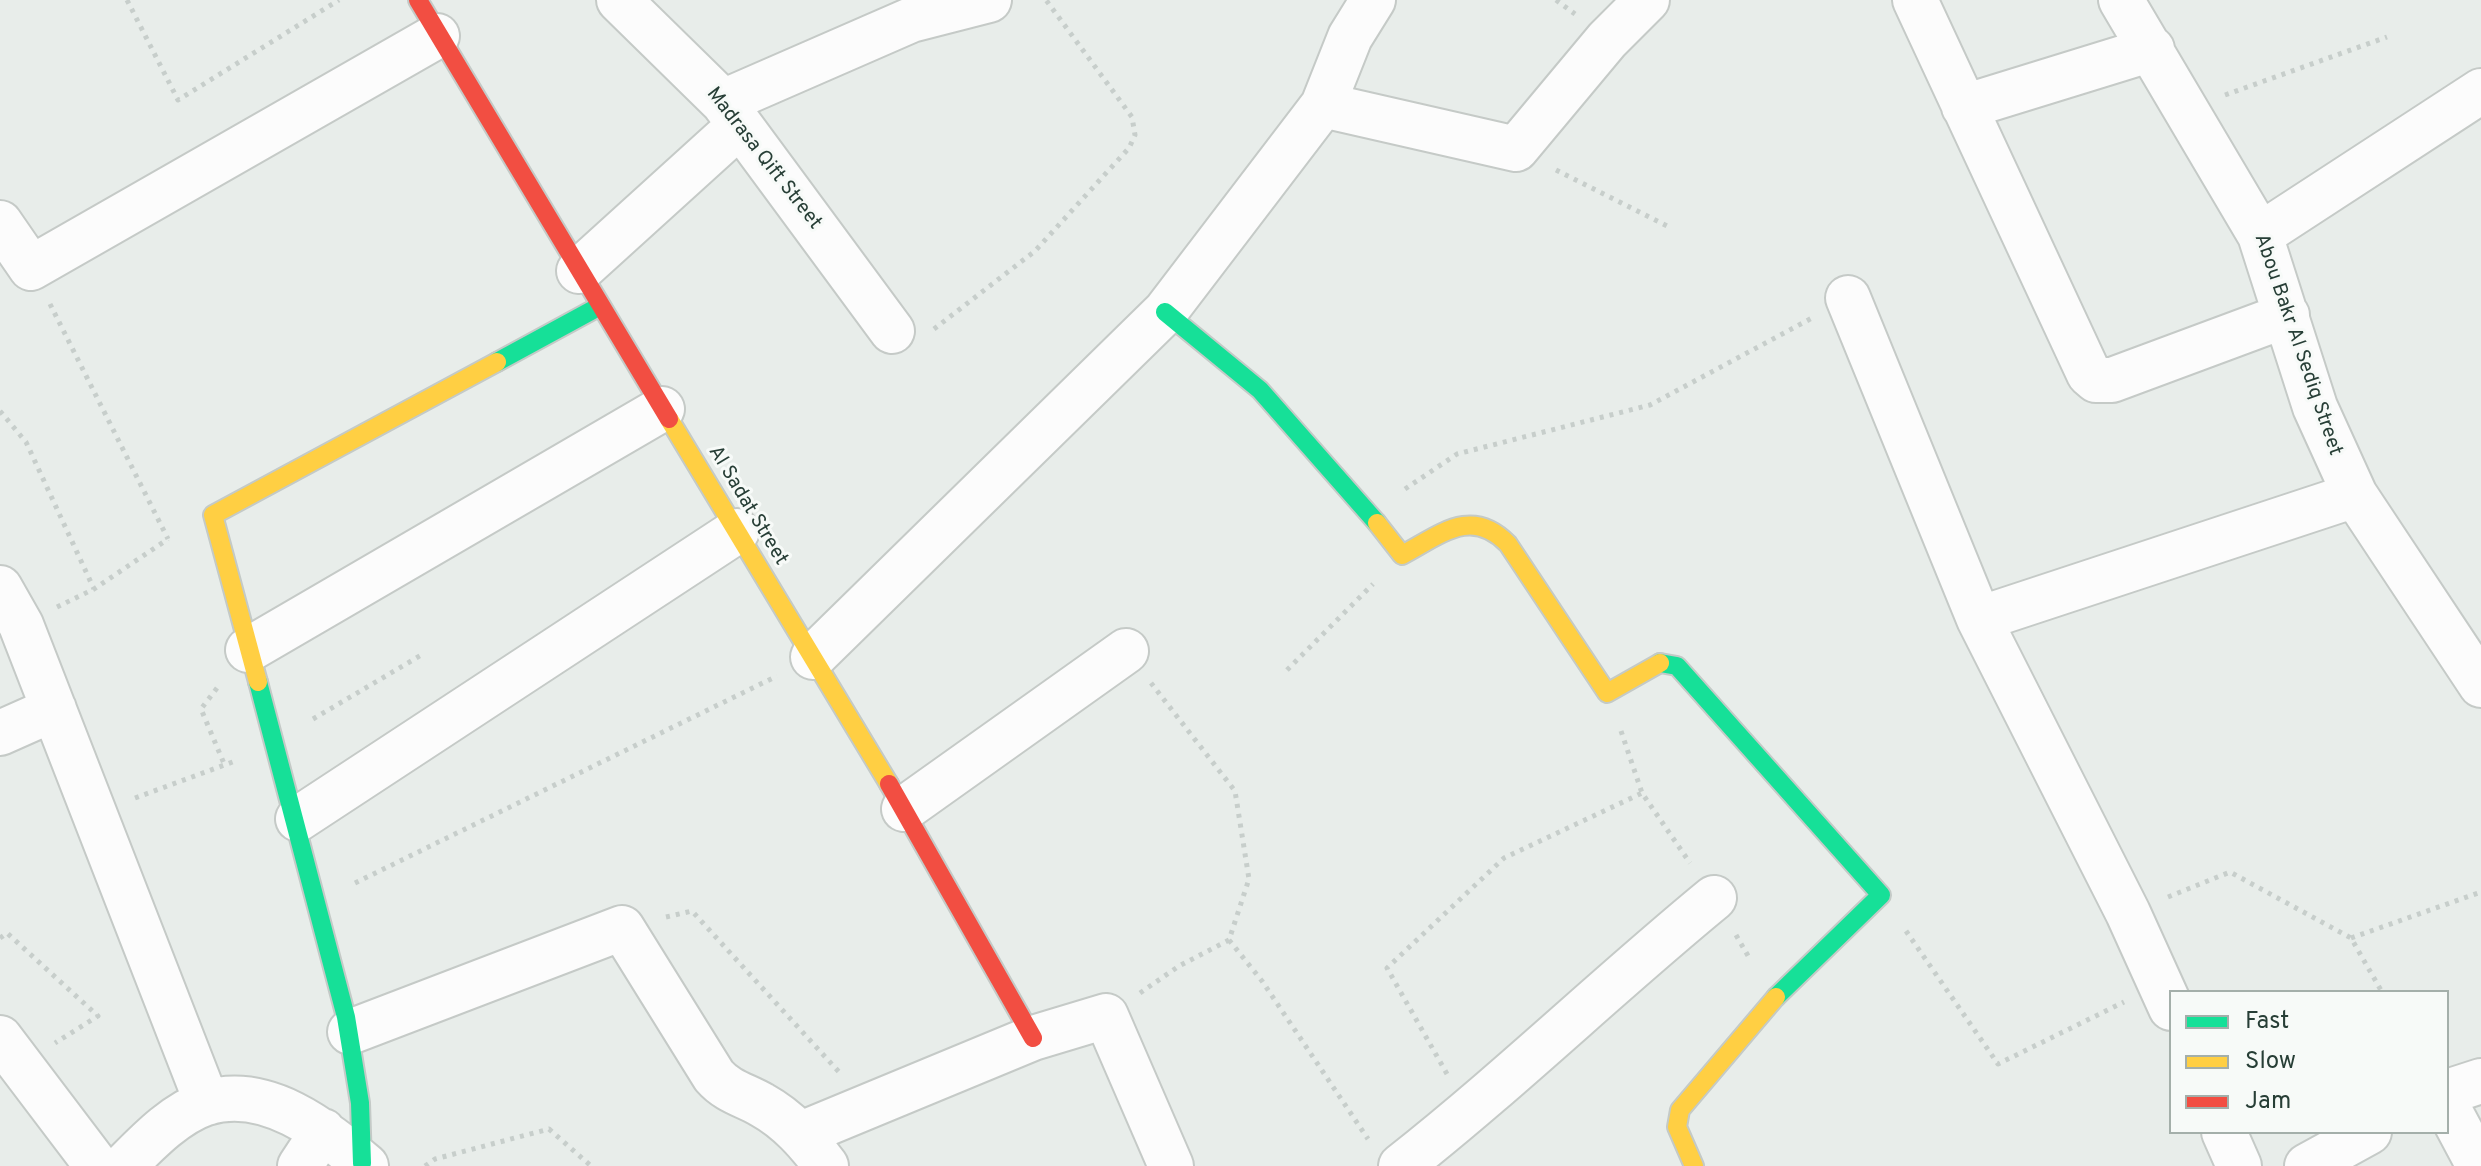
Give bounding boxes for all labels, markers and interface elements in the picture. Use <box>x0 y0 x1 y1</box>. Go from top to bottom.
street label: Madrasa Qift Street <box>700 83 826 235</box>
street label: Abou Bakr Al Sediq Street <box>2248 231 2346 459</box>
street label: Al Sadat Street <box>702 442 792 570</box>
legend <box>2169 990 2449 1134</box>
text: Fast <box>2245 1007 2289 1037</box>
text: Slow <box>2245 1047 2296 1077</box>
text: Jam <box>2245 1087 2291 1117</box>

